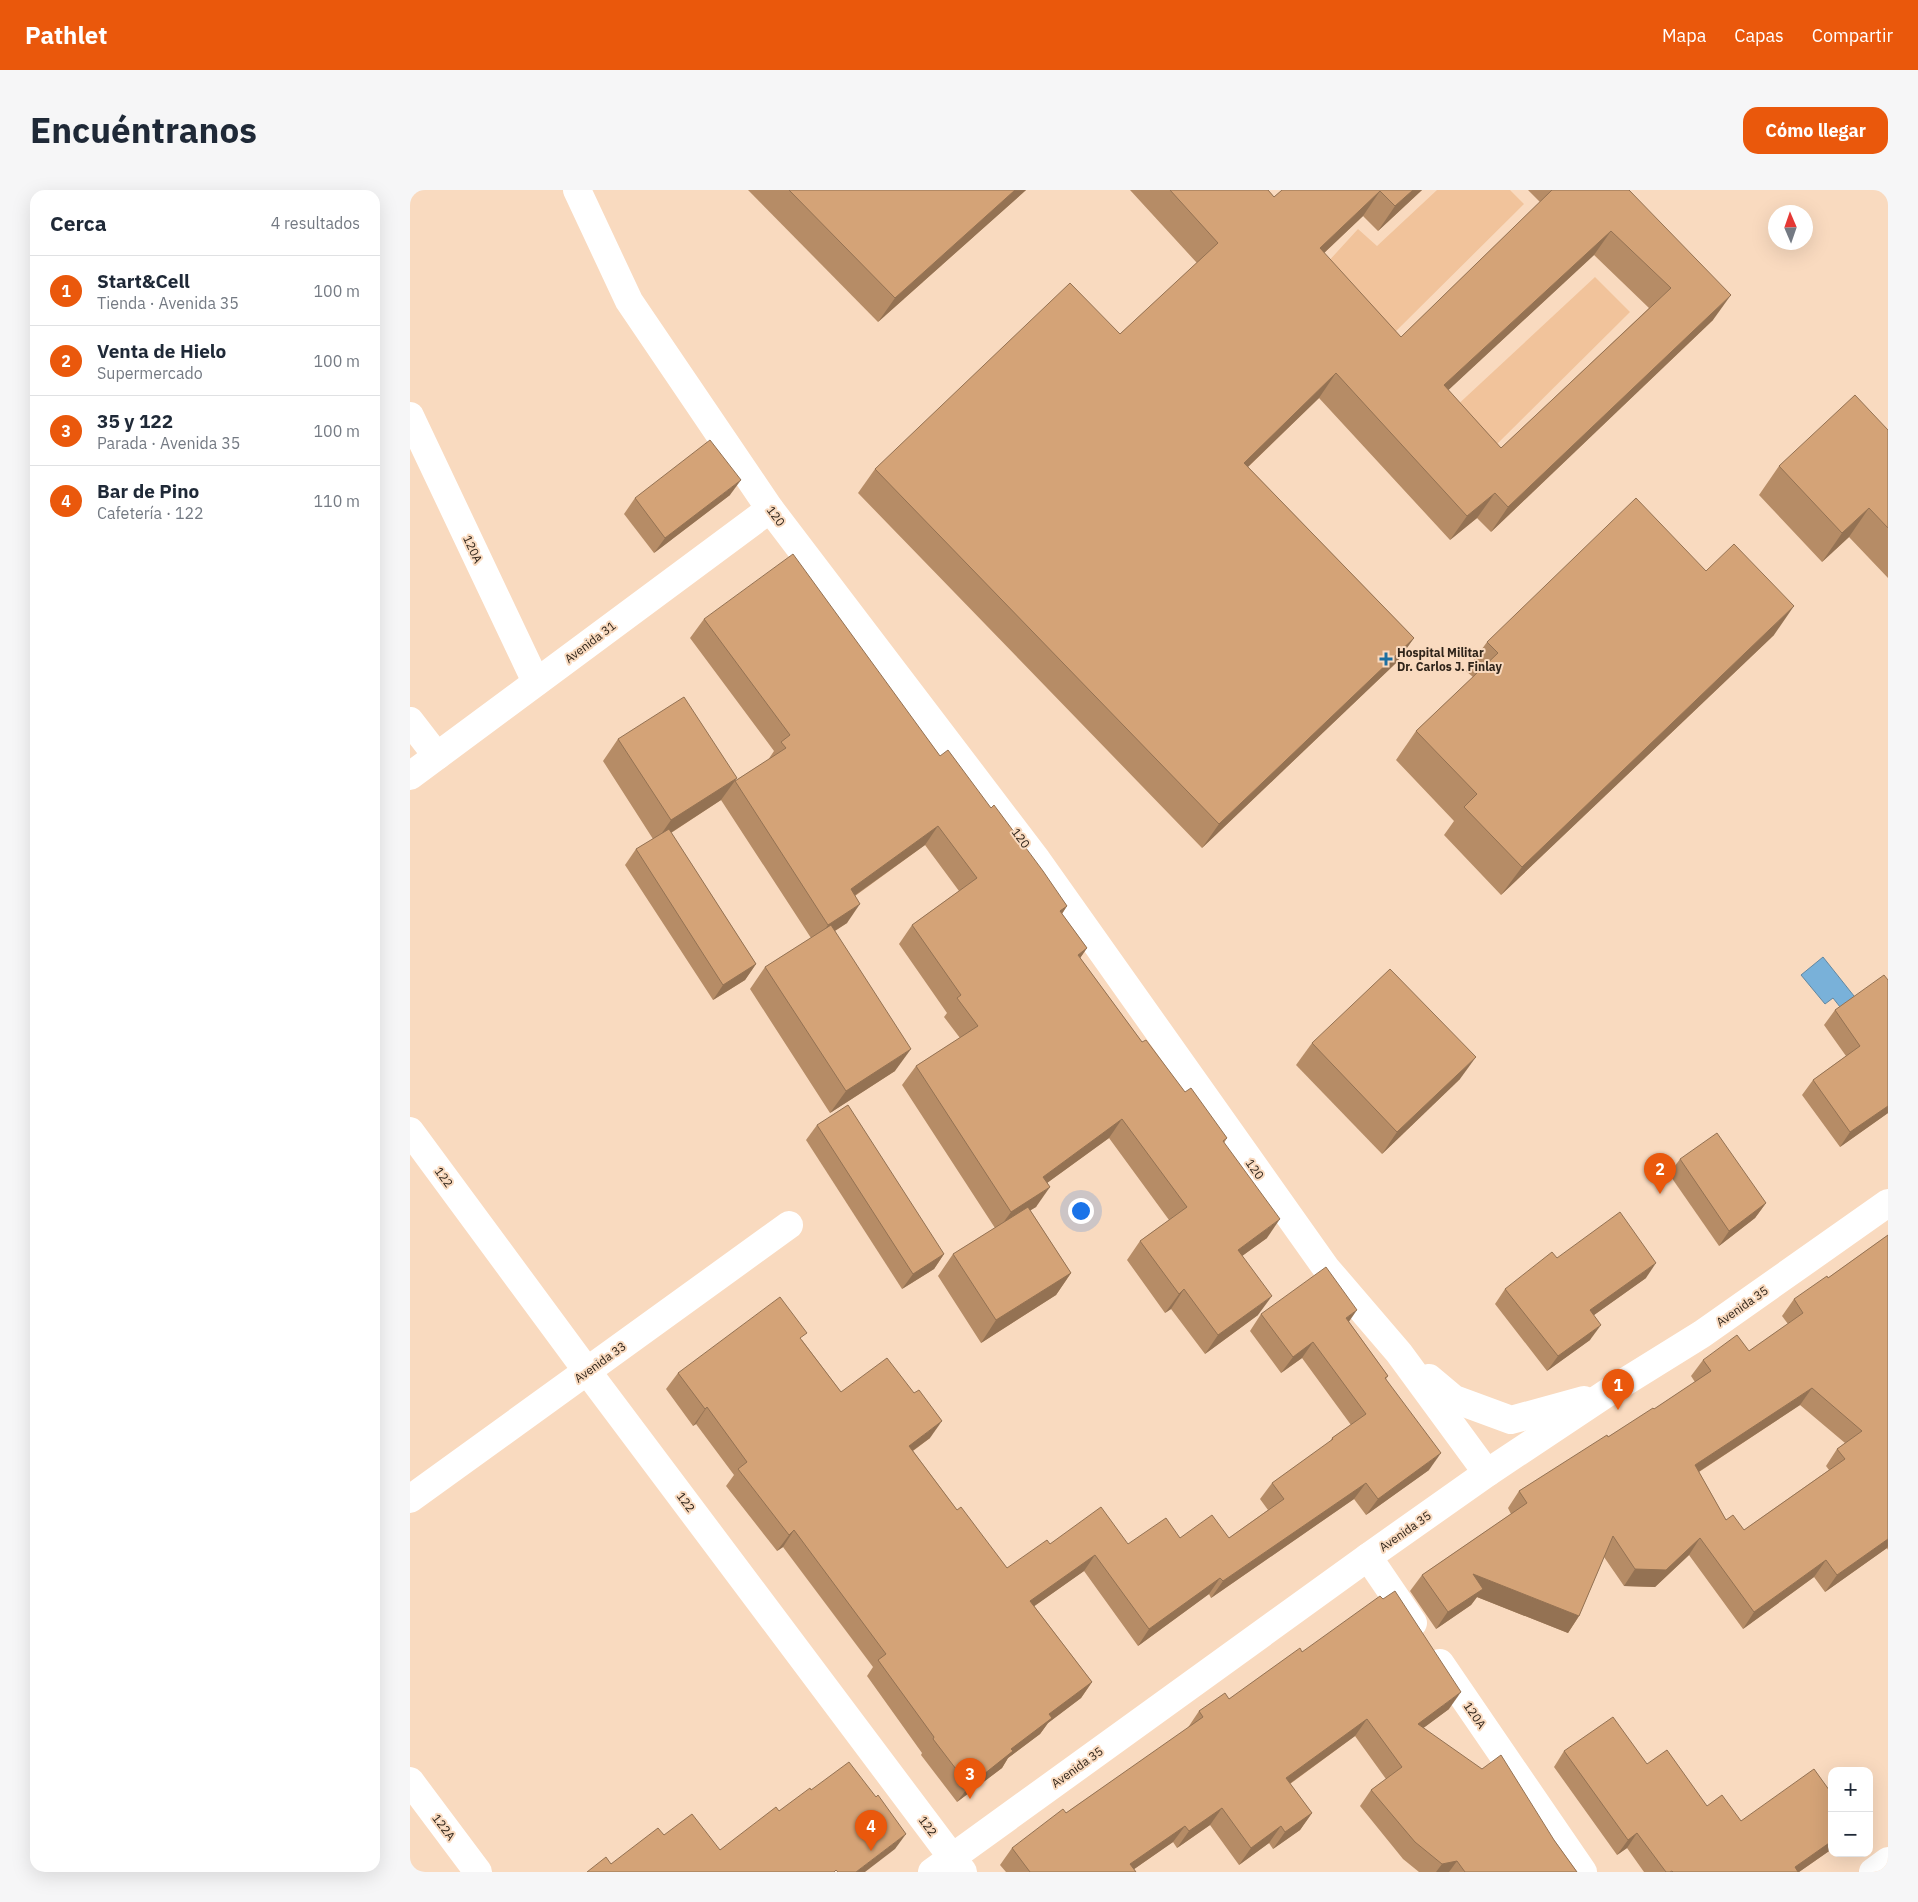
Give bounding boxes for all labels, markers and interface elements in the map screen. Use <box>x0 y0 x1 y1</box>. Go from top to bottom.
text: Pathlet <box>25 19 107 51</box>
text: Mapa <box>1662 24 1706 47</box>
text: Capas <box>1734 24 1784 47</box>
text: Compartir <box>1812 24 1893 47</box>
text: Encuéntranos <box>30 107 257 153</box>
button: Cómo llegar <box>1743 107 1888 154</box>
north arrow <box>1768 205 1813 250</box>
text: Cerca <box>50 209 107 237</box>
text: 4 resultados <box>271 213 360 233</box>
text: Start&Cell <box>97 269 190 293</box>
text: 1 <box>61 281 71 301</box>
text: 100 m <box>313 281 360 301</box>
text: Tienda · Avenida 35 <box>97 293 239 313</box>
text: Venta de Hielo <box>97 339 226 363</box>
text: 2 <box>61 351 71 371</box>
text: 100 m <box>313 351 360 371</box>
text: Supermercado <box>97 363 203 383</box>
text: 35 y 122 <box>97 409 173 433</box>
text: 3 <box>61 421 71 441</box>
text: 100 m <box>313 421 360 441</box>
text: Parada · Avenida 35 <box>97 433 240 453</box>
text: Bar de Pino <box>97 479 199 503</box>
text: 4 <box>61 491 71 511</box>
text: 110 m <box>313 491 360 511</box>
text: Cafetería · 122 <box>97 503 204 523</box>
street label: 120 <box>764 503 788 529</box>
street label: 120A <box>460 533 486 566</box>
street label: Avenida 31 <box>561 618 619 666</box>
place label: Hospital Militar Dr. Carlos J. Finlay <box>1397 645 1502 674</box>
marker: Hospital Militar Dr. Carlos J. Finlay <box>1379 652 1393 666</box>
street label: 120 <box>1009 825 1033 851</box>
pin: 2 <box>1644 1153 1676 1194</box>
street label: 120 <box>1243 1156 1267 1182</box>
street label: 122 <box>432 1164 456 1190</box>
your location <box>1068 1198 1094 1224</box>
street label: Avenida 35 <box>1713 1283 1771 1329</box>
street label: Avenida 33 <box>571 1338 629 1386</box>
pin: 1 <box>1602 1369 1634 1410</box>
street label: 122 <box>674 1489 698 1515</box>
street label: Avenida 35 <box>1376 1508 1434 1554</box>
street label: 120A <box>1461 1699 1490 1732</box>
street label: Avenida 35 <box>1048 1743 1106 1791</box>
pin: 3 <box>954 1758 986 1799</box>
map controls <box>1828 1767 1873 1857</box>
button: + <box>1828 1767 1873 1812</box>
pin: 4 <box>855 1810 887 1851</box>
street label: 122A <box>429 1811 459 1843</box>
button: − <box>1828 1812 1873 1857</box>
street label: 122 <box>916 1813 940 1839</box>

